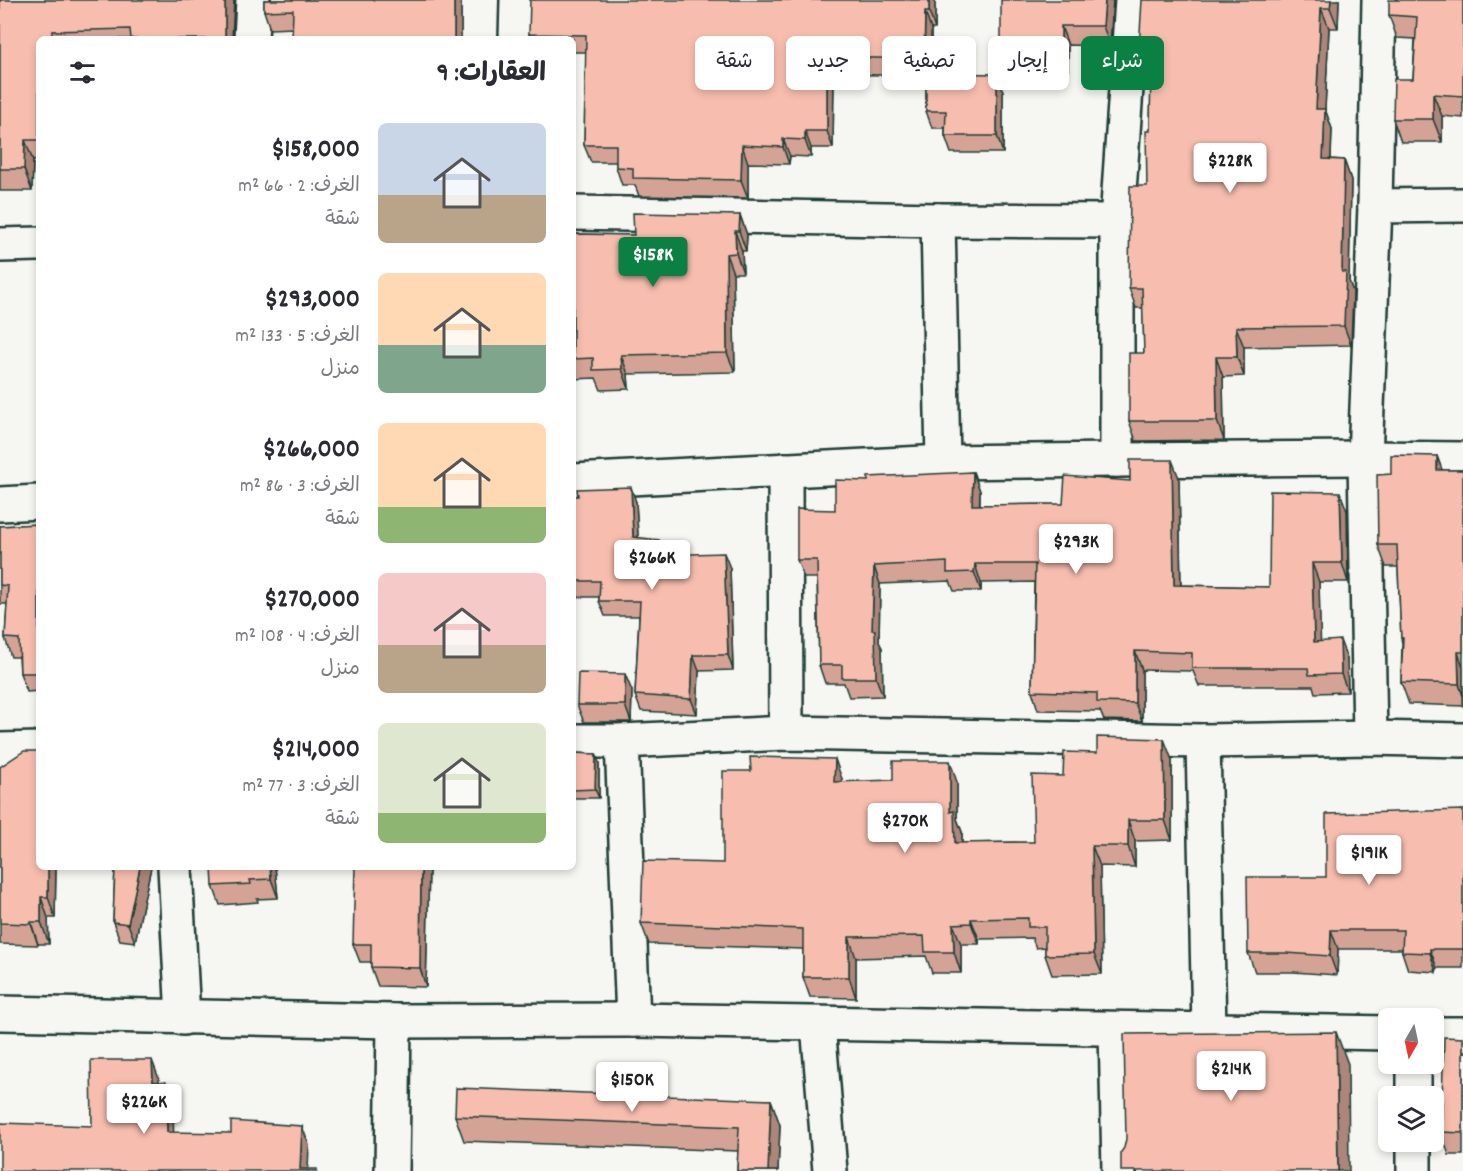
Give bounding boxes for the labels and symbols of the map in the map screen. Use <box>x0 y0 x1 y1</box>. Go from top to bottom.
pin: $228K <box>1188 143 1272 194</box>
pin: $158K <box>611 237 695 288</box>
pin: $293K <box>1034 524 1118 575</box>
pin: $266K <box>610 540 694 591</box>
pin: $270K <box>863 803 947 854</box>
pin: $191K <box>1327 835 1411 886</box>
north arrow <box>1378 1008 1444 1074</box>
pin: $214K <box>1189 1051 1273 1102</box>
pin: $150K <box>590 1062 674 1113</box>
pin: $226K <box>102 1084 186 1135</box>

